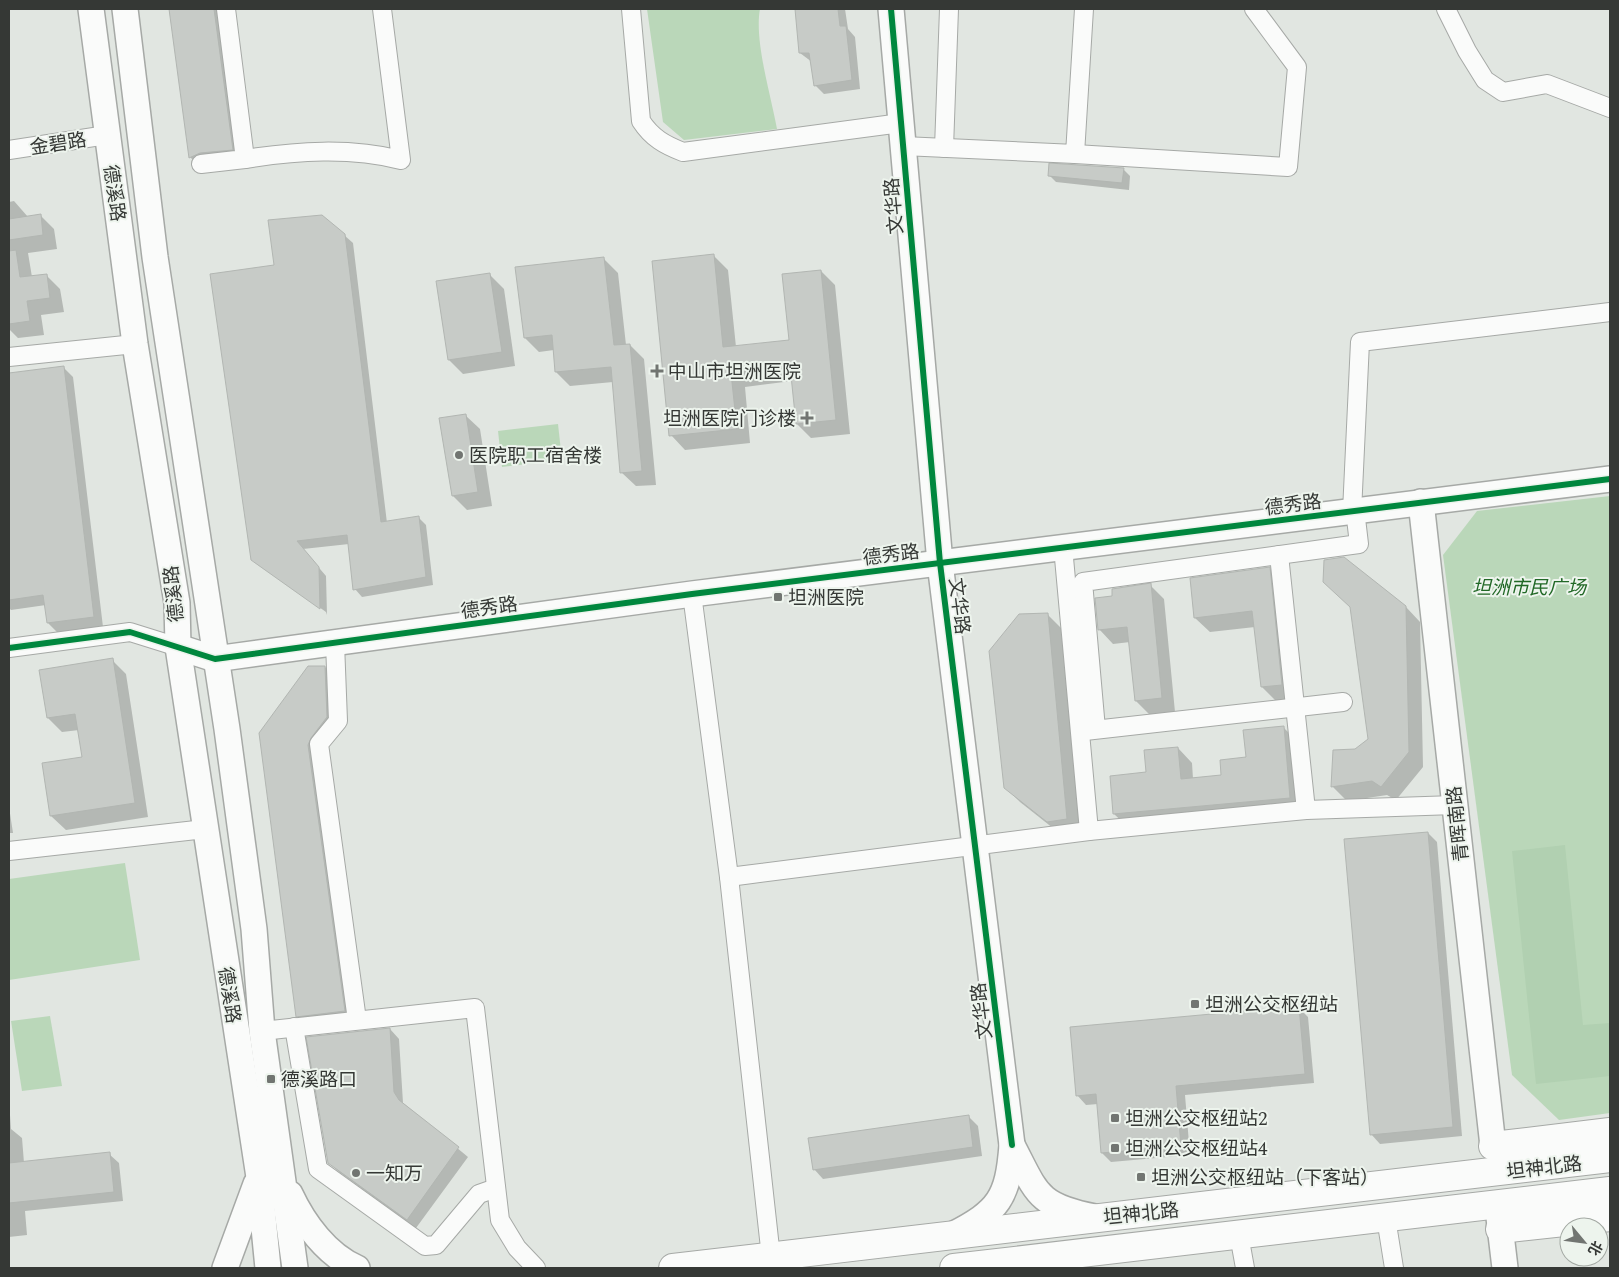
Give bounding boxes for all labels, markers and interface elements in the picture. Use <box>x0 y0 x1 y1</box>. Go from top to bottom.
street label: 金碧路 <box>28 126 89 163</box>
street label: 德溪路 <box>95 163 132 223</box>
street label: 文华路 <box>878 176 911 236</box>
place label: 中山市坦洲医院 <box>668 358 801 387</box>
marker: 中山市坦洲医院 <box>650 364 664 378</box>
place label: 坦洲医院门诊楼 <box>663 405 796 434</box>
marker: 坦洲医院门诊楼 <box>800 411 814 425</box>
place label: 医院职工宿舍楼 <box>469 442 602 471</box>
marker: 医院职工宿舍楼 <box>453 449 465 461</box>
street label: 德秀路 <box>1263 488 1323 523</box>
street label: 德秀路 <box>861 538 921 573</box>
street label: 德溪路 <box>157 564 192 624</box>
park label: 坦洲市民广场 <box>1472 574 1588 603</box>
street label: 文华路 <box>941 576 976 636</box>
place label: 坦洲医院 <box>788 584 864 613</box>
street label: 德秀路 <box>459 590 519 627</box>
marker: 坦洲医院 <box>772 591 784 603</box>
street label: 青晖南路 <box>1440 785 1477 863</box>
street label: 德溪路 <box>210 965 247 1026</box>
street label: 文华路 <box>965 981 1000 1041</box>
place label: 坦洲公交枢纽站 <box>1205 991 1338 1020</box>
marker: 坦洲公交枢纽站 <box>1189 998 1201 1010</box>
place label: 德溪路口 <box>281 1066 357 1095</box>
marker: 德溪路口 <box>265 1073 277 1085</box>
place label: 坦洲公交枢纽站2 <box>1125 1105 1268 1134</box>
marker: 坦洲公交枢纽站2 <box>1109 1112 1121 1124</box>
place label: 坦洲公交枢纽站4 <box>1125 1135 1268 1164</box>
marker: 坦洲公交枢纽站4 <box>1109 1142 1121 1154</box>
street label: 坦神北路 <box>1505 1149 1584 1188</box>
place label: 一知万 <box>366 1160 423 1189</box>
place label: 坦洲公交枢纽站（下客站） <box>1151 1164 1379 1193</box>
marker: 一知万 <box>350 1167 362 1179</box>
marker: 坦洲公交枢纽站（下客站） <box>1135 1171 1147 1183</box>
street label: 坦神北路 <box>1102 1196 1180 1233</box>
north arrow <box>1559 1217 1609 1267</box>
text: 北 <box>1582 1237 1608 1259</box>

